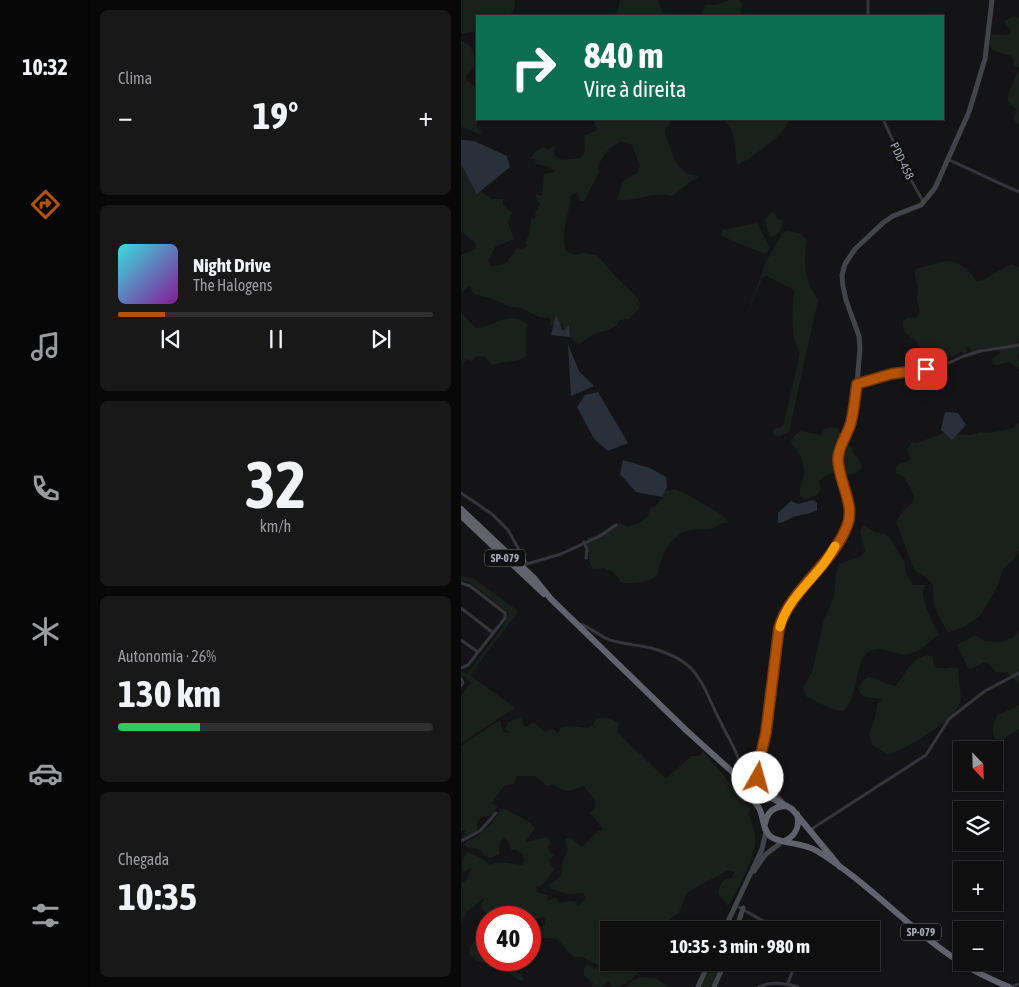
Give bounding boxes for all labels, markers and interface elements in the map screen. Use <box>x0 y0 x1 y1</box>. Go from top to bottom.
icon: right <box>501 35 566 100</box>
text: 840 m <box>584 35 663 75</box>
text: 10:32 <box>22 54 68 80</box>
text: Clima <box>118 69 152 87</box>
text: Vire à direita <box>584 76 686 102</box>
text: 19° <box>252 94 299 137</box>
text: − <box>118 100 133 132</box>
text: + <box>418 100 433 132</box>
street label: PDD-458 <box>887 140 917 182</box>
icon: directions <box>28 187 63 222</box>
text: Night Drive <box>193 254 271 276</box>
text: The Halogens <box>193 276 273 294</box>
icon: previous <box>157 325 185 353</box>
icon: pause <box>262 325 290 353</box>
icon: next <box>367 325 395 353</box>
icon: music <box>28 329 63 364</box>
pin <box>905 348 947 390</box>
icon: arrive <box>912 355 940 383</box>
text: 32 <box>245 447 306 522</box>
icon: phone <box>28 471 63 506</box>
text: km/h <box>260 517 291 535</box>
road number: SP-079 <box>485 550 525 566</box>
icon: climate <box>28 614 63 649</box>
text: Autonomia · 26% <box>118 647 216 665</box>
text: 130 km <box>118 672 221 715</box>
north arrow <box>953 741 1003 791</box>
map controls <box>953 741 1003 971</box>
position arrow <box>731 751 783 803</box>
icon: car <box>28 756 63 791</box>
button: layers <box>953 801 1003 851</box>
text: Chegada <box>118 850 169 868</box>
button: + <box>953 861 1003 911</box>
text: 10:35 <box>118 875 197 918</box>
icon: filters <box>28 898 63 933</box>
speed limit sign: 40 <box>476 906 541 971</box>
button: − <box>953 921 1003 971</box>
road number: SP-079 <box>901 924 941 940</box>
text: 10:35 · 3 min · 980 m <box>670 935 810 957</box>

